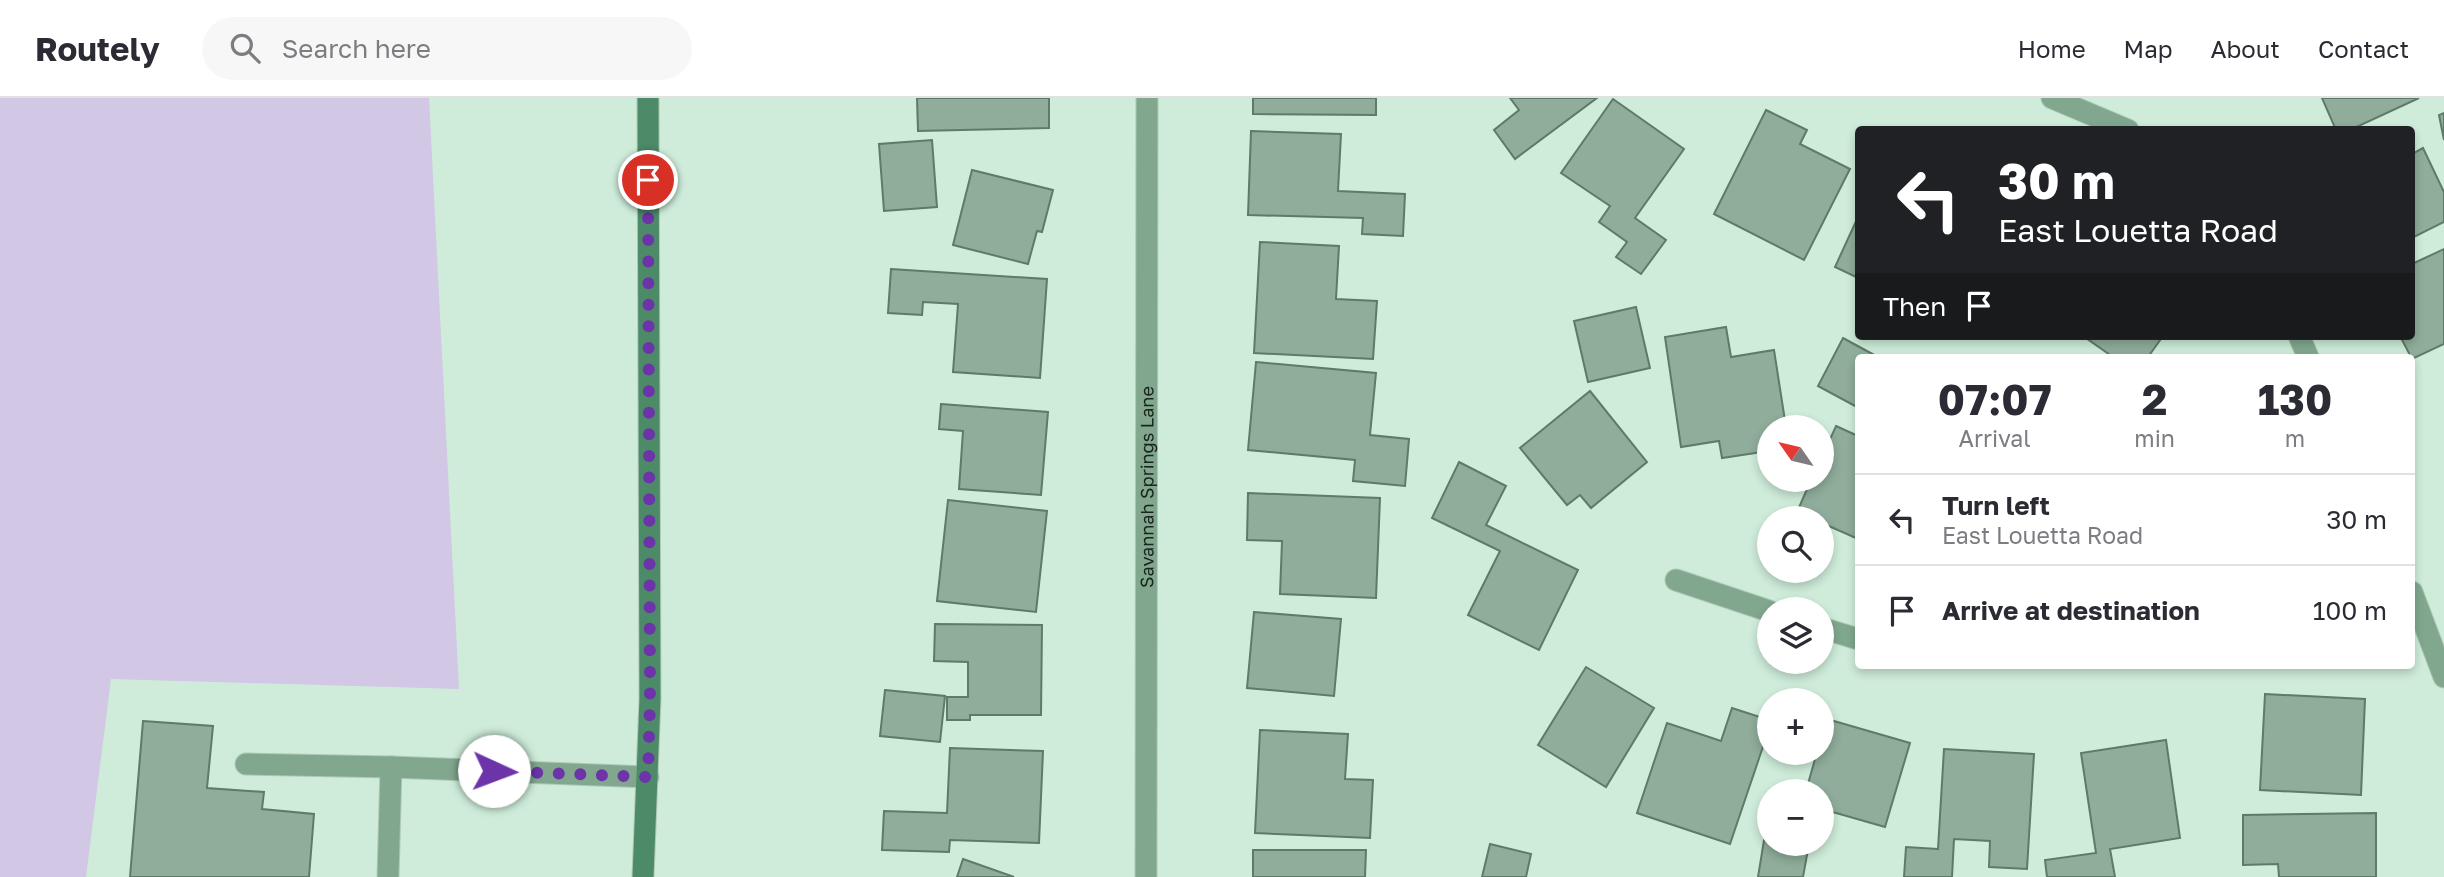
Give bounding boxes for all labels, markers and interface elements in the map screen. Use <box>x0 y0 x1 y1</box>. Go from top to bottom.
search box <box>202 17 692 80</box>
text: Routely <box>35 29 160 68</box>
icon: search <box>226 29 264 67</box>
text: Search here <box>282 33 431 64</box>
text: Home <box>2018 34 2086 63</box>
text: Map <box>2124 34 2173 63</box>
text: About <box>2211 34 2280 63</box>
text: Contact <box>2318 34 2409 63</box>
pin <box>618 150 678 210</box>
text: 30 m <box>1998 151 2115 210</box>
icon: left <box>1883 154 1974 245</box>
icon: arrive <box>629 161 667 199</box>
text: East Louetta Road <box>1998 211 2278 249</box>
icon: arrive <box>1960 287 1998 325</box>
text: Then <box>1883 291 1946 322</box>
text: 07:07 <box>1938 374 2052 424</box>
text: 2 <box>2142 374 2167 424</box>
text: 130 <box>2258 374 2332 424</box>
street label: Savannah Springs Lane <box>1135 386 1158 588</box>
north arrow <box>1757 415 1834 492</box>
map controls <box>1757 415 1834 856</box>
text: Arrival <box>1959 424 2031 452</box>
text: min <box>2134 424 2175 452</box>
text: m <box>2285 424 2305 452</box>
text: Turn left <box>1942 490 2050 521</box>
icon: left <box>1883 501 1921 539</box>
text: 30 m <box>2326 504 2387 535</box>
button: search <box>1757 506 1834 583</box>
text: East Louetta Road <box>1942 521 2143 549</box>
icon: arrive <box>1883 592 1921 630</box>
text: Arrive at destination <box>1942 595 2200 626</box>
text: 100 m <box>2313 595 2387 626</box>
button: layers <box>1757 597 1834 674</box>
button: + <box>1757 688 1834 765</box>
position arrow <box>457 734 531 808</box>
button: − <box>1757 779 1834 856</box>

